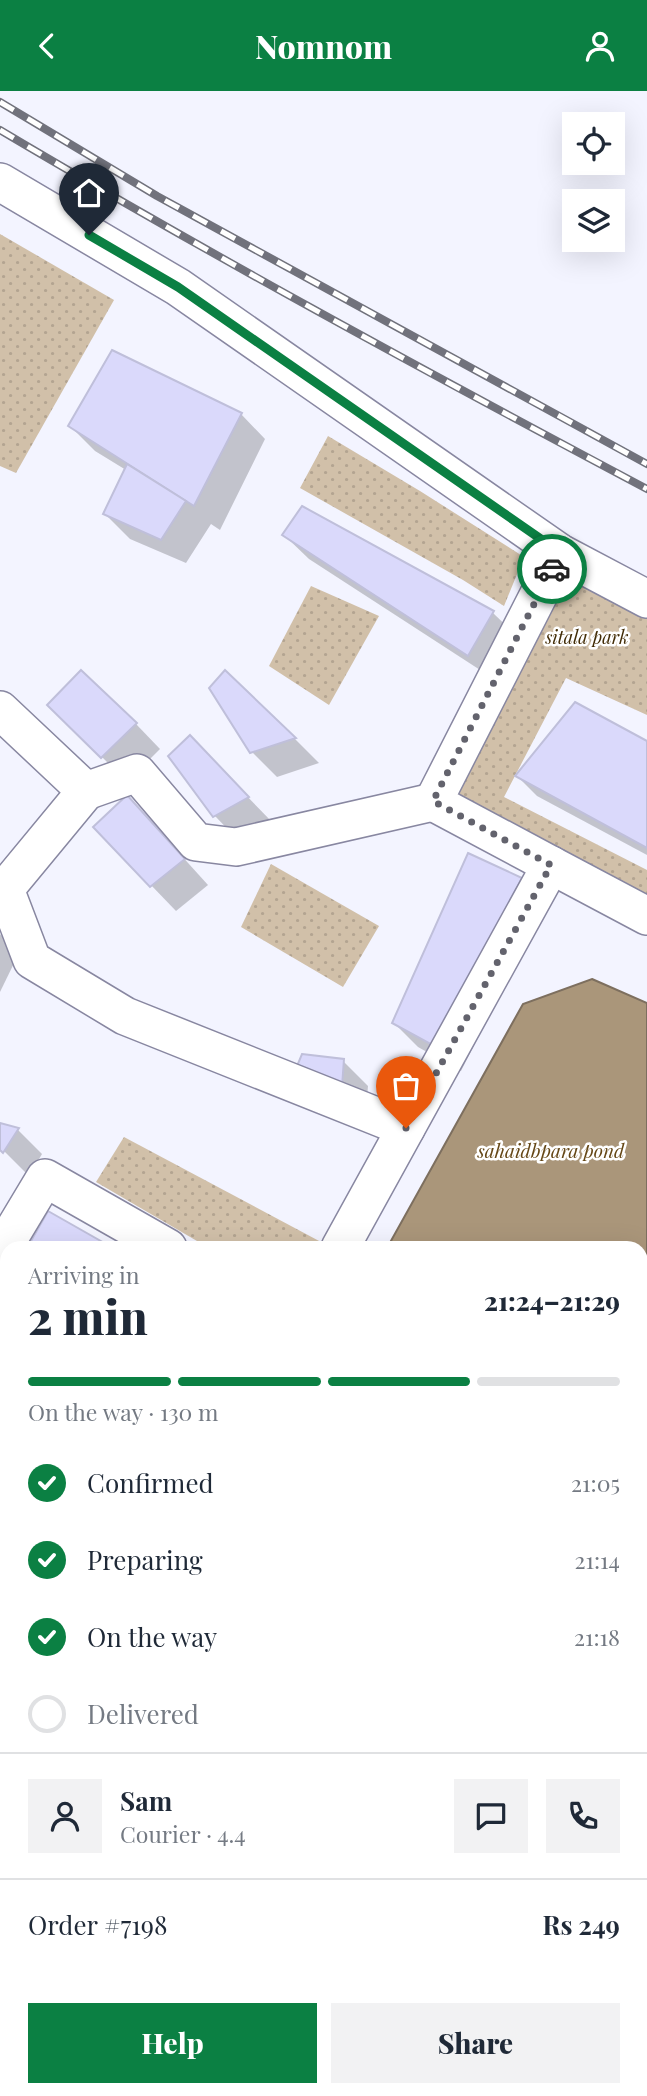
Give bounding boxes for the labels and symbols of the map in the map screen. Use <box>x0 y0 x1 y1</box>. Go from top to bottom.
pin <box>59 163 119 235</box>
courier <box>517 534 587 604</box>
park label: sitala park <box>545 625 628 649</box>
pin <box>376 1056 436 1128</box>
water label: sahaidbpara pond <box>477 1137 625 1163</box>

